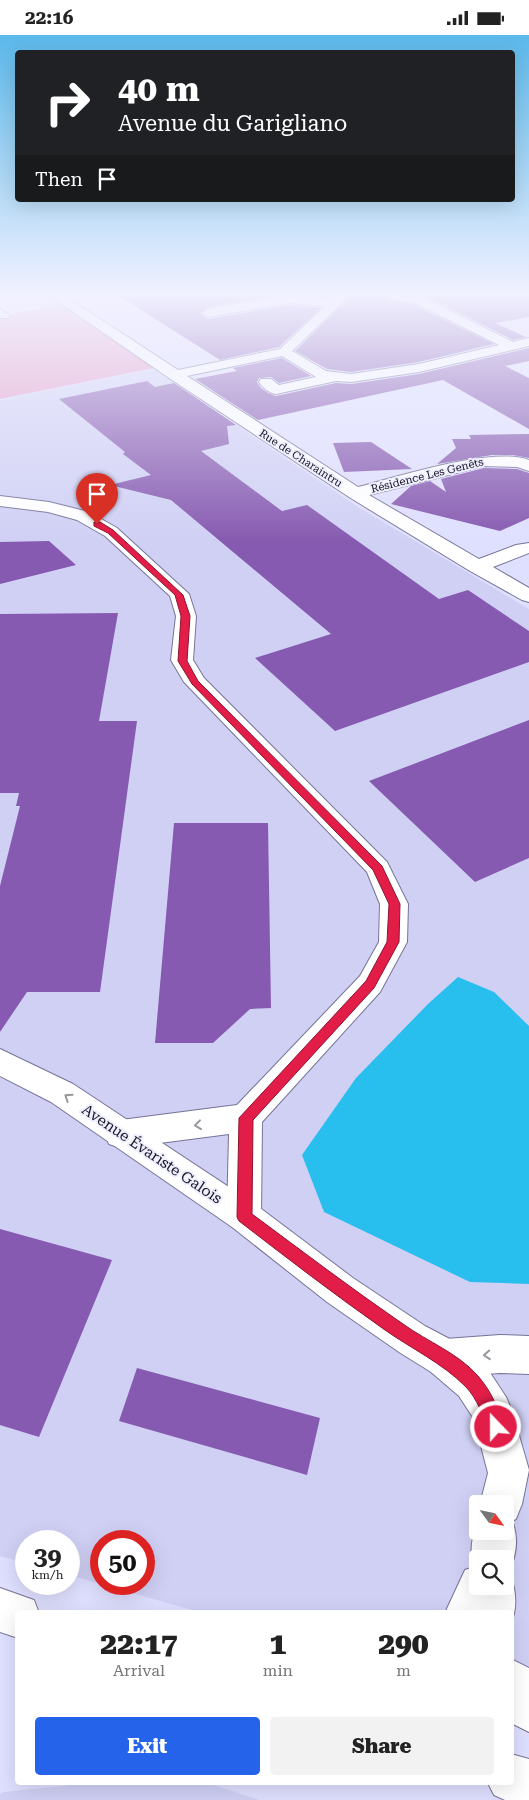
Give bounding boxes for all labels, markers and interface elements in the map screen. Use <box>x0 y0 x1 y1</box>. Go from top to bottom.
text: 22:16 <box>25 6 74 29</box>
text: 40 m <box>118 69 200 110</box>
icon: right <box>35 70 100 135</box>
text: Avenue du Garigliano <box>118 111 347 136</box>
icon: arrive <box>93 165 121 193</box>
text: Then <box>35 168 83 191</box>
street label: Rue de Charaintru <box>257 427 345 490</box>
street label: Résidence Les Genêts <box>369 455 485 496</box>
pin <box>76 473 118 524</box>
icon: arrive <box>83 480 111 508</box>
one-way arrow <box>64 1094 74 1103</box>
street label: Avenue Évariste Galois <box>79 1100 225 1208</box>
one-way arrow <box>193 1119 202 1129</box>
one-way arrow <box>483 1349 491 1360</box>
position arrow <box>469 1400 521 1452</box>
north arrow <box>469 1495 514 1540</box>
map controls <box>469 1495 514 1595</box>
speed limit sign: 50 <box>90 1530 155 1595</box>
text: 39 <box>33 1542 62 1571</box>
button: search <box>469 1550 514 1595</box>
text: km/h <box>31 1568 64 1582</box>
text: 22:17 <box>100 1626 178 1661</box>
text: 1 <box>269 1626 286 1661</box>
text: 290 <box>378 1626 429 1661</box>
text: Arrival <box>113 1661 165 1680</box>
text: min <box>263 1661 293 1680</box>
text: m <box>396 1661 411 1680</box>
button: Exit <box>35 1717 260 1775</box>
button: Share <box>270 1717 494 1775</box>

